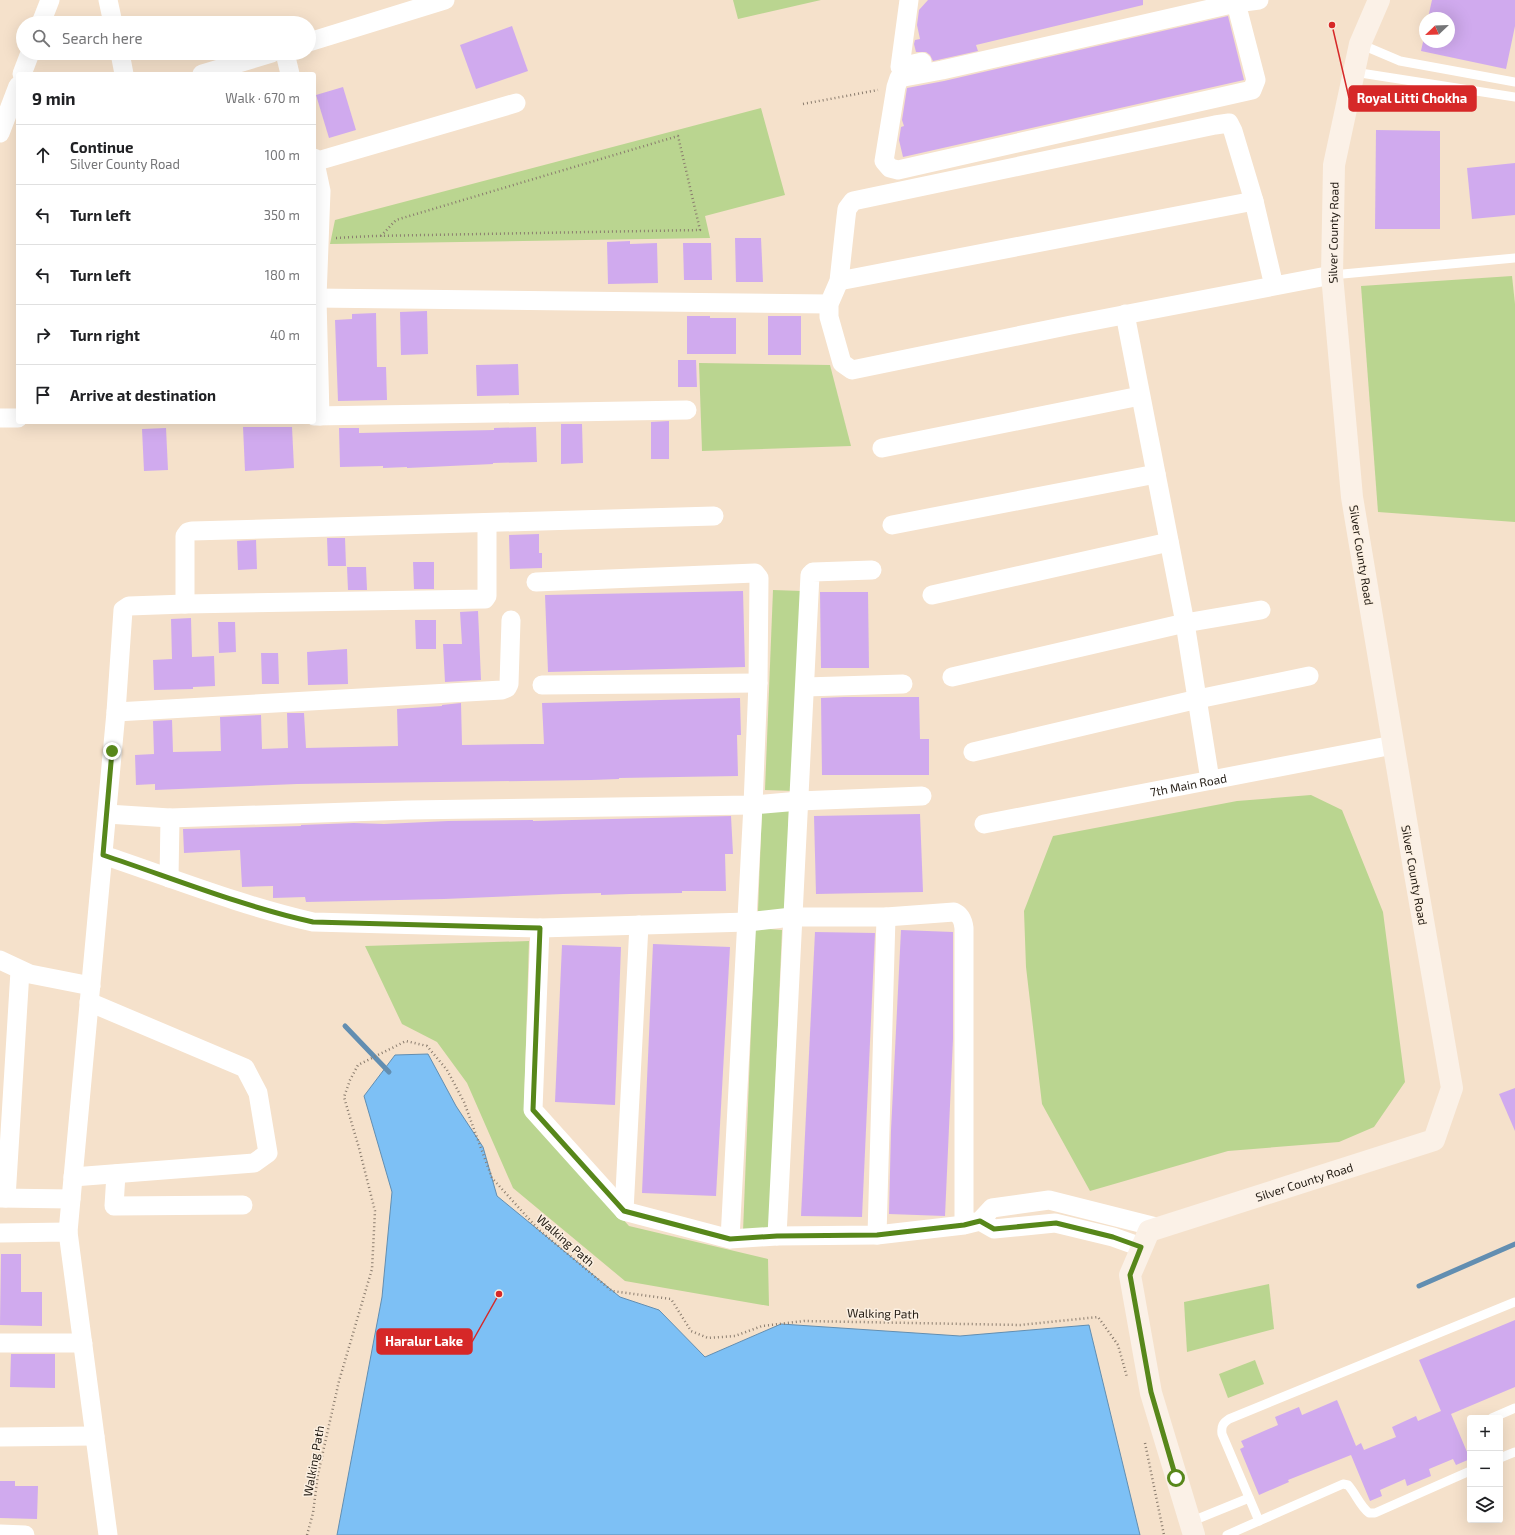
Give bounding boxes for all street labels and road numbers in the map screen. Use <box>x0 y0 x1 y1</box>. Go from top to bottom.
street label: Silver County Road <box>1325 182 1341 284</box>
street label: Silver County Road <box>1347 504 1377 606</box>
street label: 7th Main Road <box>1149 770 1228 799</box>
street label: Silver County Road <box>1399 824 1431 926</box>
street label: Silver County Road <box>1254 1159 1355 1204</box>
street label: Walking Path <box>534 1211 598 1269</box>
street label: Walking Path <box>847 1305 919 1321</box>
street label: Walking Path <box>300 1424 326 1498</box>

